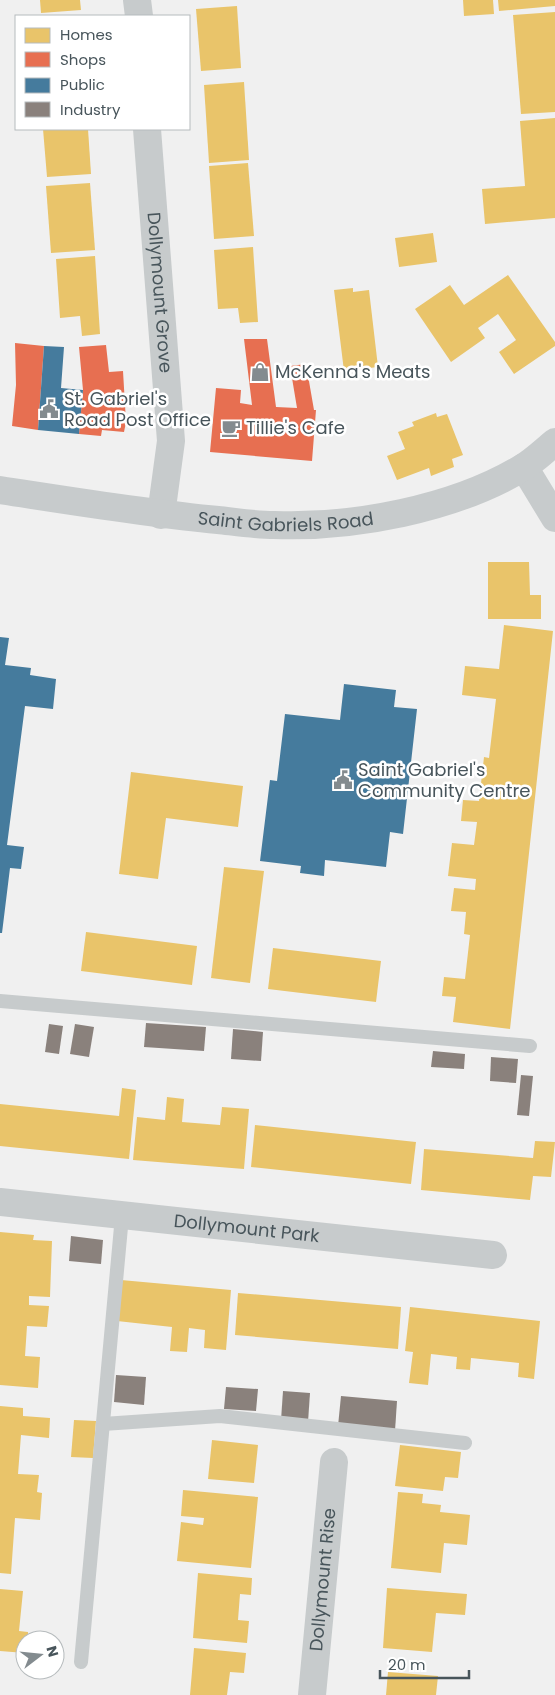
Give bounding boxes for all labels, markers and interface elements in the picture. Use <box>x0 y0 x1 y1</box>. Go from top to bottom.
legend <box>15 15 190 130</box>
text: Homes <box>60 24 113 45</box>
text: Shops <box>60 49 106 70</box>
text: Public <box>60 74 105 95</box>
text: Industry <box>60 99 121 120</box>
street label: Dollymount Grove <box>141 211 179 374</box>
place label: McKenna's Meats <box>275 359 430 384</box>
shop icon: McKenna's Meats <box>249 361 271 383</box>
place label: St. Gabriel's Road Post Office <box>64 386 211 432</box>
public building icon: St. Gabriel's Road Post Office <box>38 398 60 420</box>
place label: Tillie's Cafe <box>246 415 345 440</box>
cafe icon: Tillie's Cafe <box>220 417 242 439</box>
street label: Saint Gabriels Road <box>197 505 375 537</box>
place label: Saint Gabriel's Community Centre <box>358 757 530 803</box>
public building icon: Saint Gabriel's Community Centre <box>332 769 354 791</box>
street label: Dollymount Park <box>173 1208 321 1248</box>
street label: Dollymount Rise <box>303 1507 342 1652</box>
north arrow <box>15 1630 65 1680</box>
text: N <box>41 1644 64 1659</box>
scale bar <box>380 1648 469 1680</box>
text: 20 m <box>388 1654 426 1675</box>

